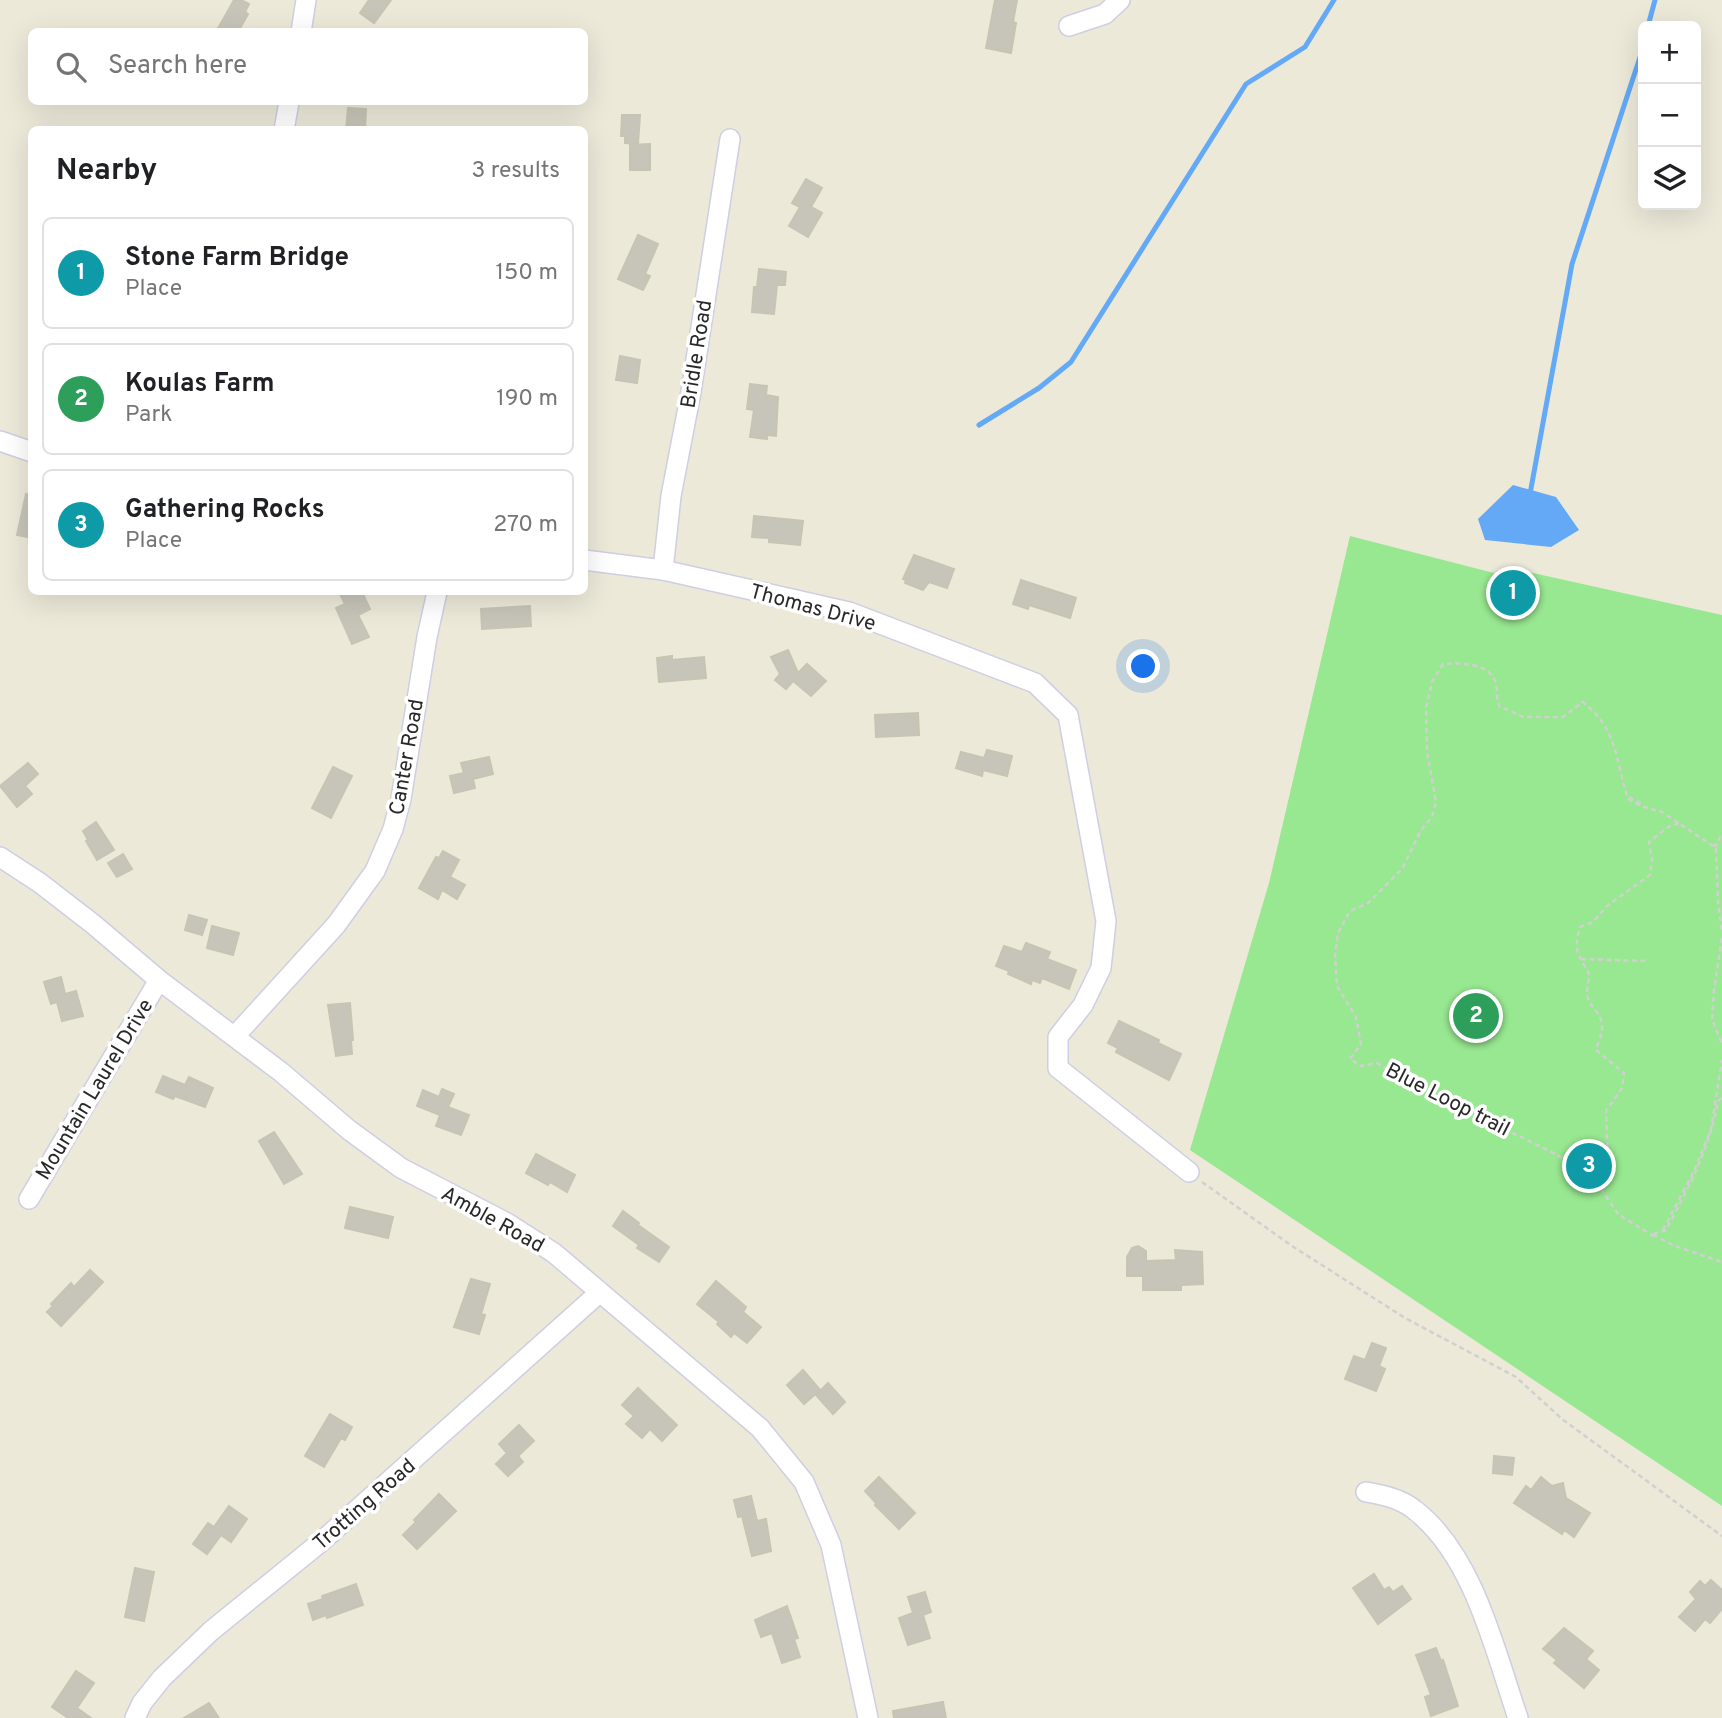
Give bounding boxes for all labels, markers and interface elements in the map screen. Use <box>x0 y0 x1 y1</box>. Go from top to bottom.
map controls <box>1638 21 1701 210</box>
button: + <box>1638 21 1701 84</box>
search box <box>28 28 588 105</box>
icon: search <box>52 48 90 86</box>
text: Search here <box>108 50 247 83</box>
button: − <box>1638 84 1701 147</box>
button: layers <box>1638 147 1701 210</box>
text: Nearby <box>56 153 157 190</box>
text: 3 results <box>471 157 560 186</box>
text: Stone Farm Bridge <box>125 242 349 275</box>
text: 1 <box>76 259 86 288</box>
text: 150 m <box>496 259 558 288</box>
text: Place <box>125 275 182 304</box>
street label: Bridle Road <box>676 298 719 410</box>
text: Koulas Farm <box>125 368 274 401</box>
text: 2 <box>74 385 88 414</box>
text: 190 m <box>496 385 558 414</box>
text: Park <box>125 401 172 430</box>
text: Gathering Rocks <box>125 494 324 527</box>
text: 3 <box>74 511 88 540</box>
text: 270 m <box>493 511 558 540</box>
text: Place <box>125 527 182 556</box>
pin: 1 <box>1490 567 1536 619</box>
street label: Thomas Drive <box>747 579 879 638</box>
your location <box>1126 649 1160 683</box>
street label: Canter Road <box>384 697 431 817</box>
pin: 2 <box>1453 990 1499 1042</box>
street label: Mountain Laurel Drive <box>30 994 160 1185</box>
street label: Blue Loop trail <box>1381 1057 1514 1143</box>
pin: 3 <box>1566 1140 1612 1192</box>
street label: Amble Road <box>436 1181 549 1260</box>
street label: Trotting Road <box>308 1453 422 1557</box>

